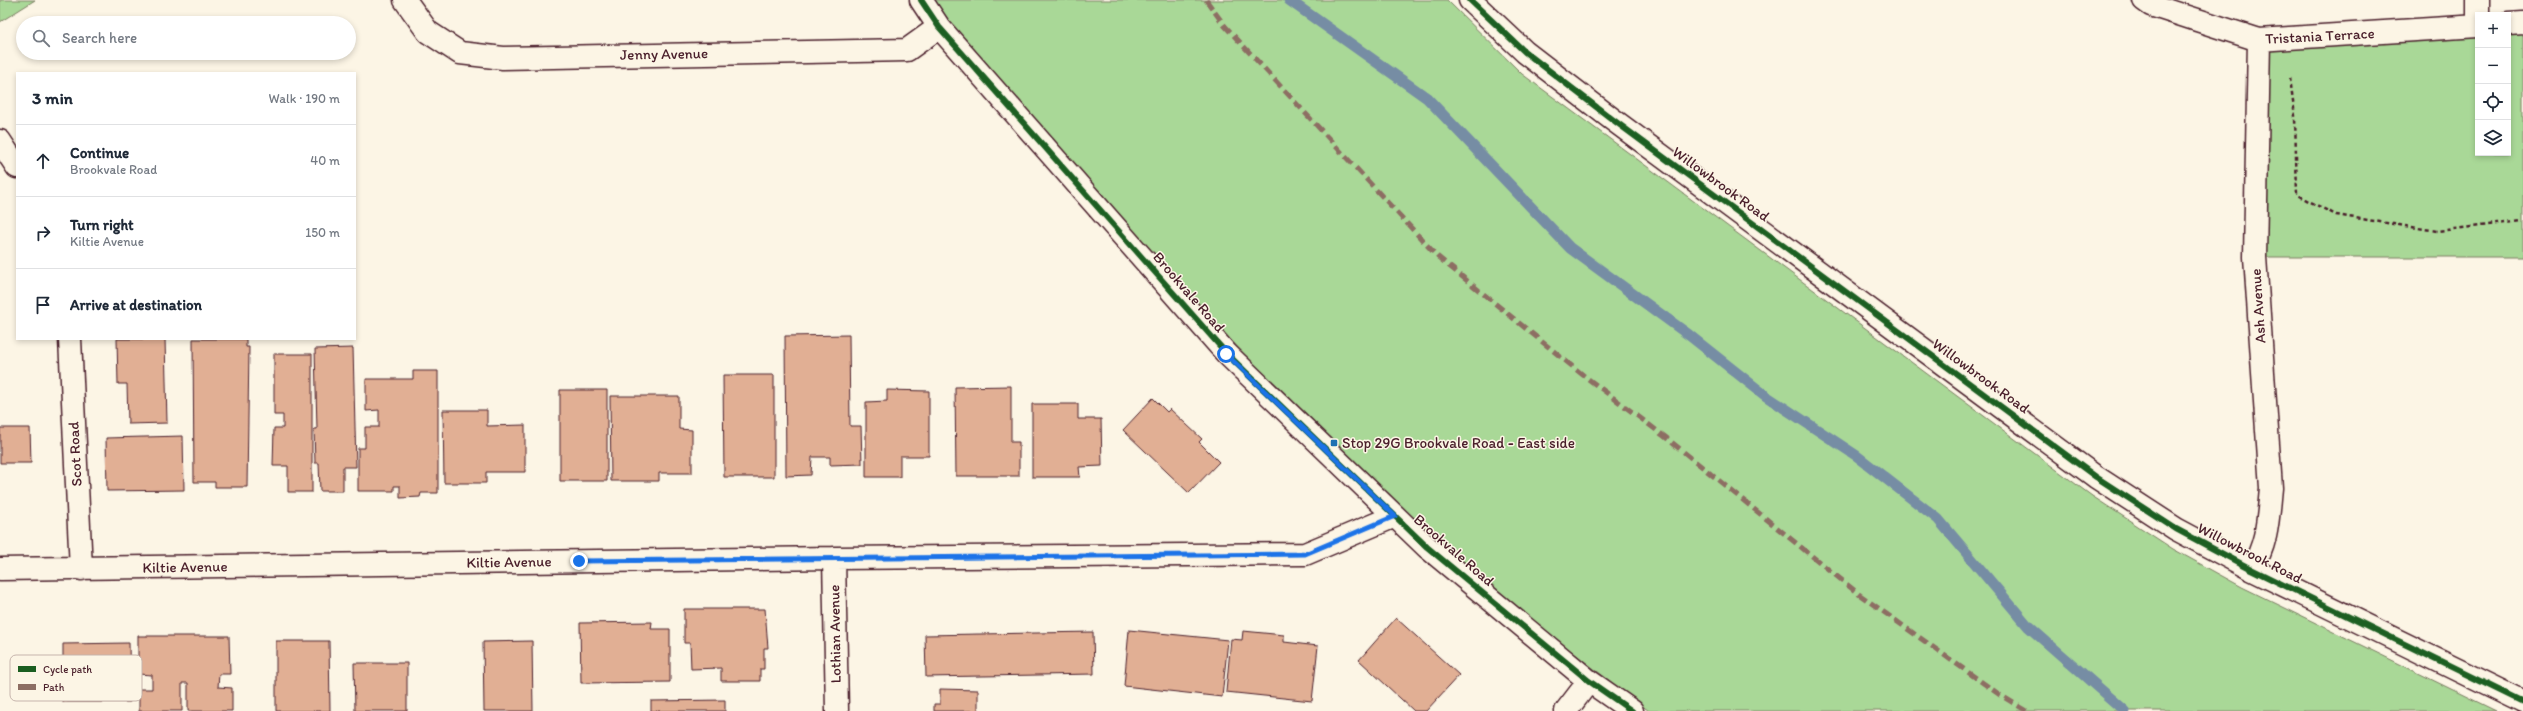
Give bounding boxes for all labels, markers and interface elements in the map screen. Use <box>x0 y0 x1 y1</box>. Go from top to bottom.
map controls <box>2475 12 2511 156</box>
button: + <box>2475 12 2511 48</box>
search box <box>16 16 356 60</box>
street label: Tristania Terrace <box>2265 24 2375 48</box>
icon: search <box>30 27 52 49</box>
text: Search here <box>62 29 137 47</box>
street label: Jenny Avenue <box>620 44 708 64</box>
button: − <box>2475 48 2511 84</box>
button: locate <box>2475 84 2511 120</box>
text: 3 min <box>32 88 73 108</box>
text: Walk · 190 m <box>269 91 340 106</box>
button: layers <box>2475 120 2511 156</box>
street label: Willowbrook Road <box>1669 143 1774 226</box>
text: Continue <box>70 144 129 162</box>
icon: ahead <box>32 150 54 172</box>
text: 40 m <box>310 153 340 168</box>
text: Brookvale Road <box>70 162 157 177</box>
text: Turn right <box>70 216 134 234</box>
icon: right <box>32 222 54 244</box>
text: 150 m <box>305 225 340 240</box>
text: Kiltie Avenue <box>70 234 144 249</box>
street label: Brookvale Road <box>1149 248 1229 336</box>
street label: Ash Avenue <box>2246 268 2270 344</box>
icon: arrive <box>32 294 54 316</box>
text: Arrive at destination <box>70 296 202 314</box>
street label: Willowbrook Road <box>1929 335 2034 418</box>
route start <box>1217 345 1235 363</box>
street label: Scot Road <box>64 421 86 487</box>
place label: Stop 29G Brookvale Road - East side <box>1342 434 1575 452</box>
marker: Stop 29G Brookvale Road - East side <box>1329 438 1339 448</box>
street label: Brookvale Road <box>1410 510 1498 590</box>
street label: Willowbrook Road <box>2194 519 2306 588</box>
street label: Kiltie Avenue <box>466 552 552 572</box>
route end <box>570 552 588 570</box>
street label: Kiltie Avenue <box>142 557 228 577</box>
street label: Lothian Avenue <box>825 584 845 684</box>
legend <box>10 655 142 701</box>
text: Cycle path <box>43 663 92 676</box>
text: Path <box>43 681 65 694</box>

